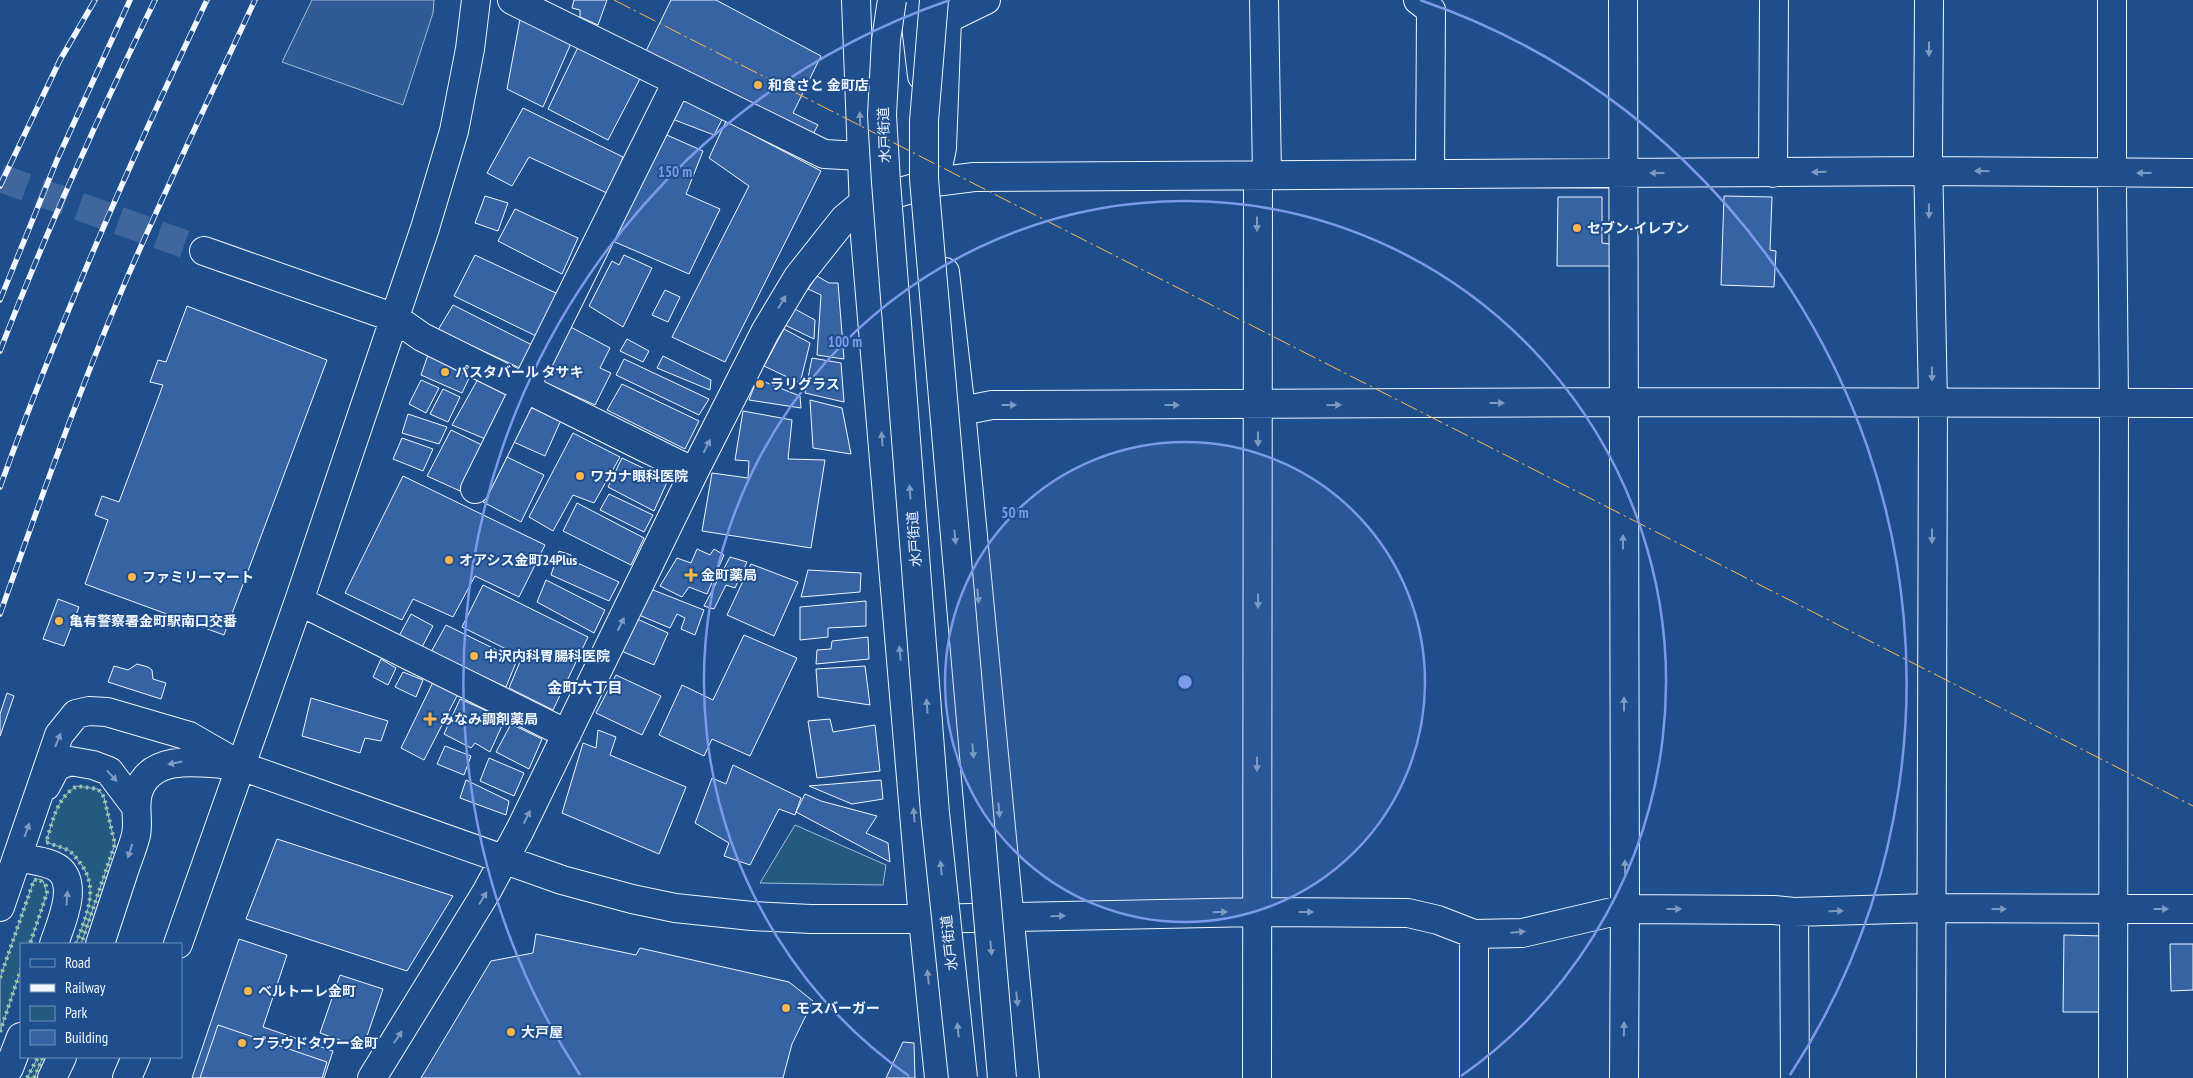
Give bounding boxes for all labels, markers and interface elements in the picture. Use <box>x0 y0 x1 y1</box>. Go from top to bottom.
one-way arrow <box>1925 41 1933 57</box>
place label: 和食さと 金町店 <box>768 76 869 94</box>
marker: 和食さと 金町店 <box>752 79 764 91</box>
street label: 水戸街道 <box>874 107 894 163</box>
one-way arrow <box>856 111 864 127</box>
text: 150 m <box>658 162 692 181</box>
one-way arrow <box>1974 167 1990 175</box>
one-way arrow <box>1811 168 1827 176</box>
one-way arrow <box>1649 169 1665 177</box>
one-way arrow <box>2136 169 2152 177</box>
one-way arrow <box>1925 203 1933 219</box>
one-way arrow <box>1253 216 1261 232</box>
place label: セブン-イレブン <box>1587 219 1689 237</box>
marker: セブン-イレブン <box>1571 222 1583 234</box>
one-way arrow <box>778 296 787 309</box>
text: 100 m <box>828 332 862 351</box>
place label: パスタバール タサキ <box>455 363 584 381</box>
marker: パスタバール タサキ <box>439 366 451 378</box>
one-way arrow <box>1928 366 1936 382</box>
place label: ラリグラス <box>770 375 840 393</box>
marker: ラリグラス <box>754 378 766 390</box>
one-way arrow <box>1489 399 1505 407</box>
one-way arrow <box>1001 401 1017 409</box>
one-way arrow <box>1164 401 1180 409</box>
one-way arrow <box>1326 401 1342 409</box>
one-way arrow <box>878 431 886 447</box>
one-way arrow <box>1254 431 1262 447</box>
one-way arrow <box>703 439 711 453</box>
place label: ワカナ眼科医院 <box>590 467 688 485</box>
marker: ワカナ眼科医院 <box>574 470 586 482</box>
one-way arrow <box>906 483 914 499</box>
text: 50 m <box>1001 503 1029 522</box>
street label: 水戸街道 <box>903 510 925 568</box>
one-way arrow <box>1928 528 1936 544</box>
one-way arrow <box>951 529 959 545</box>
one-way arrow <box>1619 534 1627 550</box>
place label: オアシス金町24Plus <box>459 551 577 569</box>
marker: オアシス金町24Plus <box>443 554 455 566</box>
place label: 金町薬局 <box>701 566 757 584</box>
place label: ファミリーマート <box>142 568 254 586</box>
marker: 金町薬局 <box>685 569 697 581</box>
marker: ファミリーマート <box>126 571 138 583</box>
one-way arrow <box>975 589 983 605</box>
one-way arrow <box>1254 593 1262 609</box>
place label: 亀有警察署金町駅南口交番 <box>69 612 237 630</box>
marker: 亀有警察署金町駅南口交番 <box>53 615 65 627</box>
one-way arrow <box>617 617 625 631</box>
one-way arrow <box>896 645 904 661</box>
place label: 中沢内科胃腸科医院 <box>484 647 610 665</box>
marker: 中沢内科胃腸科医院 <box>468 650 480 662</box>
centre of rings <box>1176 673 1194 691</box>
district label: 金町六丁目 <box>547 678 623 697</box>
one-way arrow <box>1620 696 1628 712</box>
one-way arrow <box>923 698 931 714</box>
place label: みなみ調剤薬局 <box>440 710 538 728</box>
marker: みなみ調剤薬局 <box>424 713 436 725</box>
one-way arrow <box>54 732 62 747</box>
one-way arrow <box>969 744 977 760</box>
one-way arrow <box>1253 756 1261 772</box>
one-way arrow <box>167 760 183 768</box>
one-way arrow <box>106 770 117 782</box>
one-way arrow <box>995 803 1003 819</box>
one-way arrow <box>910 807 918 823</box>
one-way arrow <box>523 810 531 824</box>
one-way arrow <box>23 822 31 837</box>
one-way arrow <box>126 844 133 859</box>
one-way arrow <box>1621 859 1629 875</box>
one-way arrow <box>937 860 945 876</box>
one-way arrow <box>64 889 72 905</box>
one-way arrow <box>478 891 487 904</box>
one-way arrow <box>1666 905 1682 913</box>
one-way arrow <box>1991 905 2007 913</box>
one-way arrow <box>2153 905 2169 913</box>
one-way arrow <box>1828 906 1844 914</box>
one-way arrow <box>1212 908 1228 916</box>
one-way arrow <box>1298 908 1314 916</box>
one-way arrow <box>1050 912 1066 920</box>
street label: 水戸街道 <box>937 914 961 972</box>
one-way arrow <box>1510 928 1526 936</box>
one-way arrow <box>987 940 995 956</box>
legend <box>20 943 182 1058</box>
text: Road <box>65 953 91 972</box>
one-way arrow <box>924 969 932 985</box>
text: Railway <box>65 978 106 997</box>
place label: ベルトーレ金町 <box>258 982 356 1000</box>
marker: ベルトーレ金町 <box>242 985 254 997</box>
one-way arrow <box>1013 992 1021 1008</box>
place label: モスバーガー <box>796 999 880 1017</box>
marker: モスバーガー <box>780 1002 792 1014</box>
text: Park <box>65 1003 87 1022</box>
one-way arrow <box>954 1021 962 1037</box>
one-way arrow <box>1620 1021 1628 1037</box>
place label: 大戸屋 <box>521 1023 563 1041</box>
marker: 大戸屋 <box>505 1026 517 1038</box>
text: Building <box>65 1028 108 1047</box>
one-way arrow <box>394 1030 403 1044</box>
place label: プラウドタワー金町 <box>252 1034 378 1052</box>
marker: プラウドタワー金町 <box>236 1037 248 1049</box>

